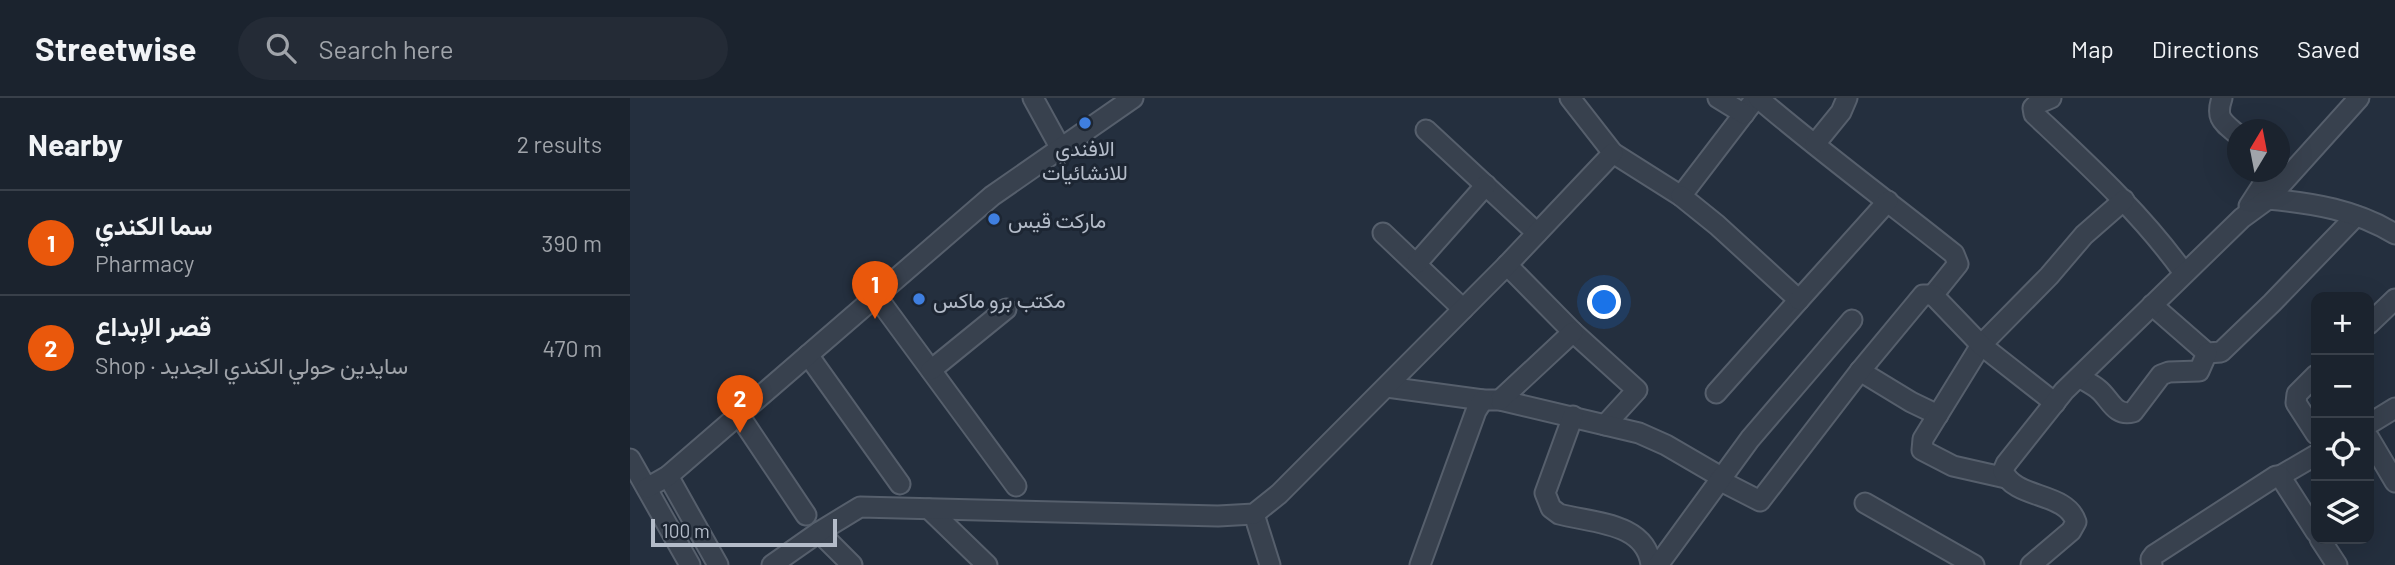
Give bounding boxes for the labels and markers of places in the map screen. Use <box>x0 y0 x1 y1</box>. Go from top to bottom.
marker: الافندي للانشائيات <box>1077 115 1093 131</box>
place label: الافندي للانشائيات <box>1042 135 1128 185</box>
place label: ماركت قيس <box>1008 207 1106 234</box>
marker: ماركت قيس <box>986 211 1002 227</box>
pin: 1 <box>852 261 898 319</box>
place label: مكتب برو ماكس <box>933 287 1066 314</box>
marker: مكتب برو ماكس <box>911 291 927 307</box>
pin: 2 <box>717 375 763 433</box>

